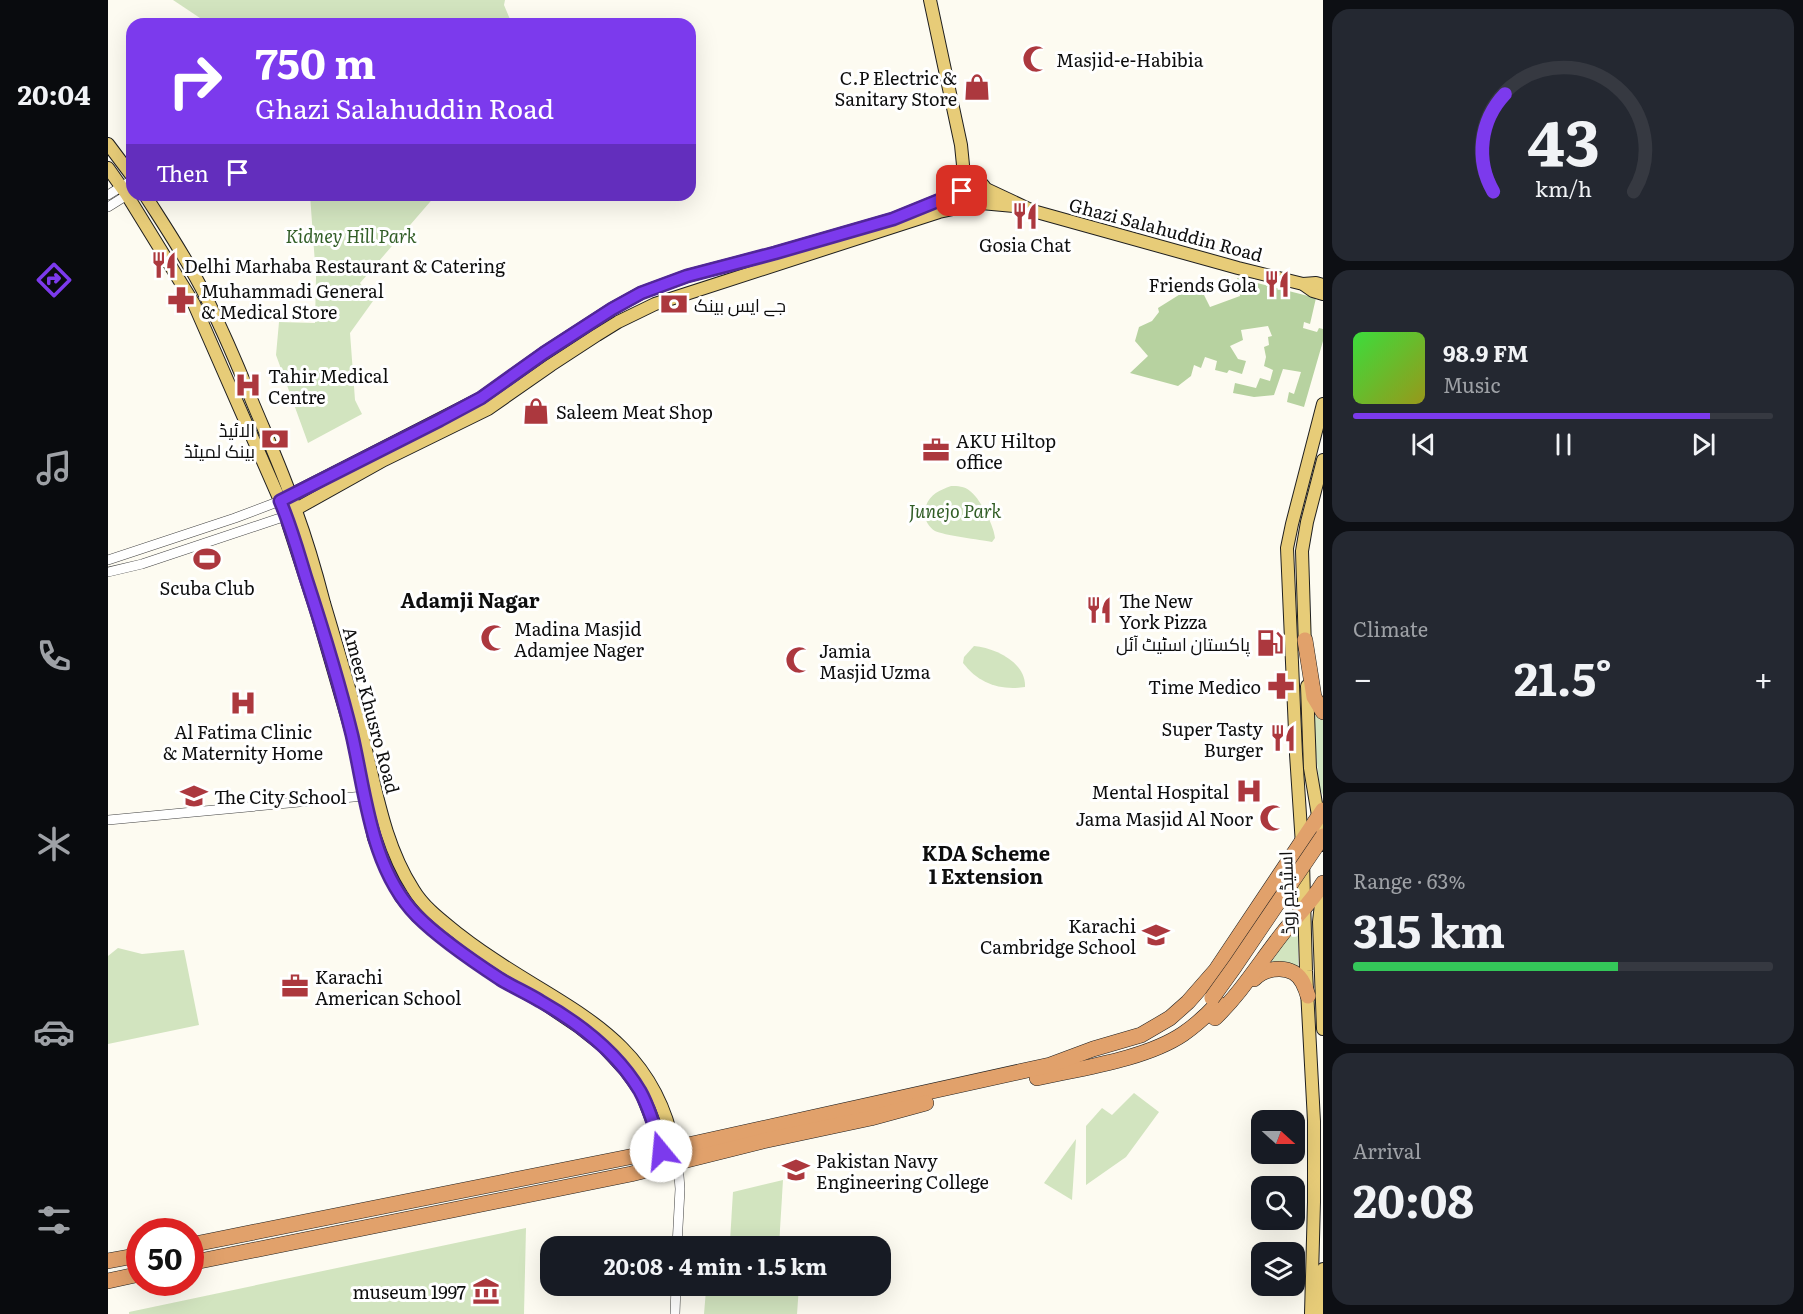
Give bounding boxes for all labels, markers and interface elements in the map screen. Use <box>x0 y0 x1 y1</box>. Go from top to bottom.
text: 750 m <box>255 30 376 92</box>
icon: right <box>156 42 234 120</box>
mosque icon: Masjid-e-Habibia <box>1021 44 1051 74</box>
place label: Masjid-e-Habibia <box>1056 46 1204 73</box>
place label: C.P Electric & Sanitary Store <box>835 64 957 112</box>
shop icon: C.P Electric & Sanitary Store <box>962 72 992 102</box>
text: 20:04 <box>18 73 90 113</box>
text: Ghazi Salahuddin Road <box>255 87 554 127</box>
text: 43 <box>1527 93 1599 185</box>
text: Then <box>156 156 209 189</box>
icon: arrive <box>221 156 254 189</box>
pin <box>936 165 987 216</box>
text: km/h <box>1534 172 1592 204</box>
icon: arrive <box>945 174 978 207</box>
street label: Ghazi Salahuddin Road <box>1066 190 1266 268</box>
restaurant icon: Gosia Chat <box>1010 201 1040 231</box>
park label: Kidney Hill Park <box>285 222 417 249</box>
place label: Gosia Chat <box>979 231 1072 258</box>
restaurant icon: Delhi Marhaba Restaurant & Catering <box>149 250 179 280</box>
place label: Delhi Marhaba Restaurant & Catering <box>184 252 506 279</box>
icon: directions <box>33 259 75 301</box>
restaurant icon: Friends Gola <box>1262 269 1292 299</box>
place label: Friends Gola <box>1149 271 1257 298</box>
place label: Muhammadi General & Medical Store <box>201 277 384 325</box>
pharmacy icon: Muhammadi General & Medical Store <box>166 285 196 315</box>
bank icon: جے ایس بینک <box>659 289 689 319</box>
place label: جے ایس بینک <box>694 291 786 318</box>
text: 98.9 FM <box>1443 336 1529 369</box>
place label: Tahir Medical Centre <box>268 362 389 410</box>
text: Music <box>1443 369 1500 399</box>
hospital icon: Tahir Medical Centre <box>233 370 263 400</box>
shop icon: Saleem Meat Shop <box>521 396 551 426</box>
place label: Saleem Meat Shop <box>556 398 713 425</box>
place label: الائیڈ بینک لمیٹڈ <box>184 416 255 464</box>
bank icon: الائیڈ بینک لمیٹڈ <box>260 424 290 454</box>
place label: AKU Hiltop office <box>956 427 1056 475</box>
icon: previous <box>1407 428 1440 461</box>
icon: pause <box>1547 428 1580 461</box>
icon: next <box>1687 428 1720 461</box>
office icon: AKU Hiltop office <box>921 435 951 465</box>
icon: music <box>33 447 75 489</box>
park label: Junejo Park <box>909 497 1001 524</box>
sports icon: Scuba Club <box>192 544 222 574</box>
place label: Scuba Club <box>159 574 255 601</box>
district label: Adamji Nagar <box>400 584 540 614</box>
place label: The New York Pizza <box>1119 587 1208 635</box>
restaurant icon: The New York Pizza <box>1084 595 1114 625</box>
text: Climate <box>1353 613 1428 643</box>
place label: Madina Masjid Adamjee Nager <box>514 615 644 663</box>
mosque icon: Madina Masjid Adamjee Nager <box>479 623 509 653</box>
street label: Ameer Khusro Road <box>337 624 407 796</box>
fuel station icon: پاکستان اسٹیٹ آئل <box>1255 628 1285 658</box>
place label: پاکستان اسٹیٹ آئل <box>1116 630 1250 657</box>
icon: phone <box>33 635 75 677</box>
place label: Jamia Masjid Uzma <box>819 637 931 685</box>
text: 21.5° <box>1514 643 1612 710</box>
mosque icon: Jamia Masjid Uzma <box>784 645 814 675</box>
text: − <box>1353 652 1372 701</box>
text: + <box>1754 652 1773 701</box>
pharmacy icon: Time Medico <box>1266 671 1296 701</box>
place label: Time Medico <box>1148 673 1261 700</box>
hospital icon: Al Fatima Clinic & Maternity Home <box>228 688 258 718</box>
place label: Super Tasty Burger <box>1162 715 1264 763</box>
place label: Al Fatima Clinic & Maternity Home <box>163 718 323 766</box>
restaurant icon: Super Tasty Burger <box>1268 723 1298 753</box>
hospital icon: Mental Hospital <box>1234 776 1264 806</box>
place label: Mental Hospital <box>1092 778 1229 805</box>
school or university icon: The City School <box>179 781 209 811</box>
place label: The City School <box>214 783 347 810</box>
mosque icon: Jama Masjid Al Noor <box>1258 803 1288 833</box>
place label: Jama Masjid Al Noor <box>1075 805 1253 832</box>
icon: climate <box>33 823 75 865</box>
district label: KDA Scheme 1 Extension <box>922 837 1050 890</box>
street label: اسٹیڈیم روڈ <box>1271 851 1301 935</box>
text: Range · 63% <box>1353 865 1465 895</box>
text: 315 km <box>1353 895 1505 962</box>
place label: Karachi Cambridge School <box>980 912 1136 960</box>
school or university icon: Karachi Cambridge School <box>1141 920 1171 950</box>
place label: Karachi American School <box>315 963 461 1011</box>
office icon: Karachi American School <box>280 971 310 1001</box>
icon: car <box>33 1011 75 1053</box>
north arrow <box>1251 1110 1305 1164</box>
map controls <box>1251 1110 1305 1296</box>
position arrow <box>629 1119 693 1183</box>
text: Arrival <box>1353 1135 1421 1165</box>
place label: Pakistan Navy Engineering College <box>816 1147 989 1195</box>
school or university icon: Pakistan Navy Engineering College <box>781 1155 811 1185</box>
text: 20:08 <box>1353 1165 1474 1232</box>
button: search <box>1251 1176 1305 1230</box>
icon: filters <box>33 1199 75 1241</box>
speed limit sign: 50 <box>126 1218 204 1296</box>
button: layers <box>1251 1242 1305 1296</box>
text: 20:08 · 4 min · 1.5 km <box>604 1249 827 1282</box>
museum icon: museum 1997 <box>471 1276 501 1306</box>
place label: museum 1997 <box>353 1278 466 1305</box>

